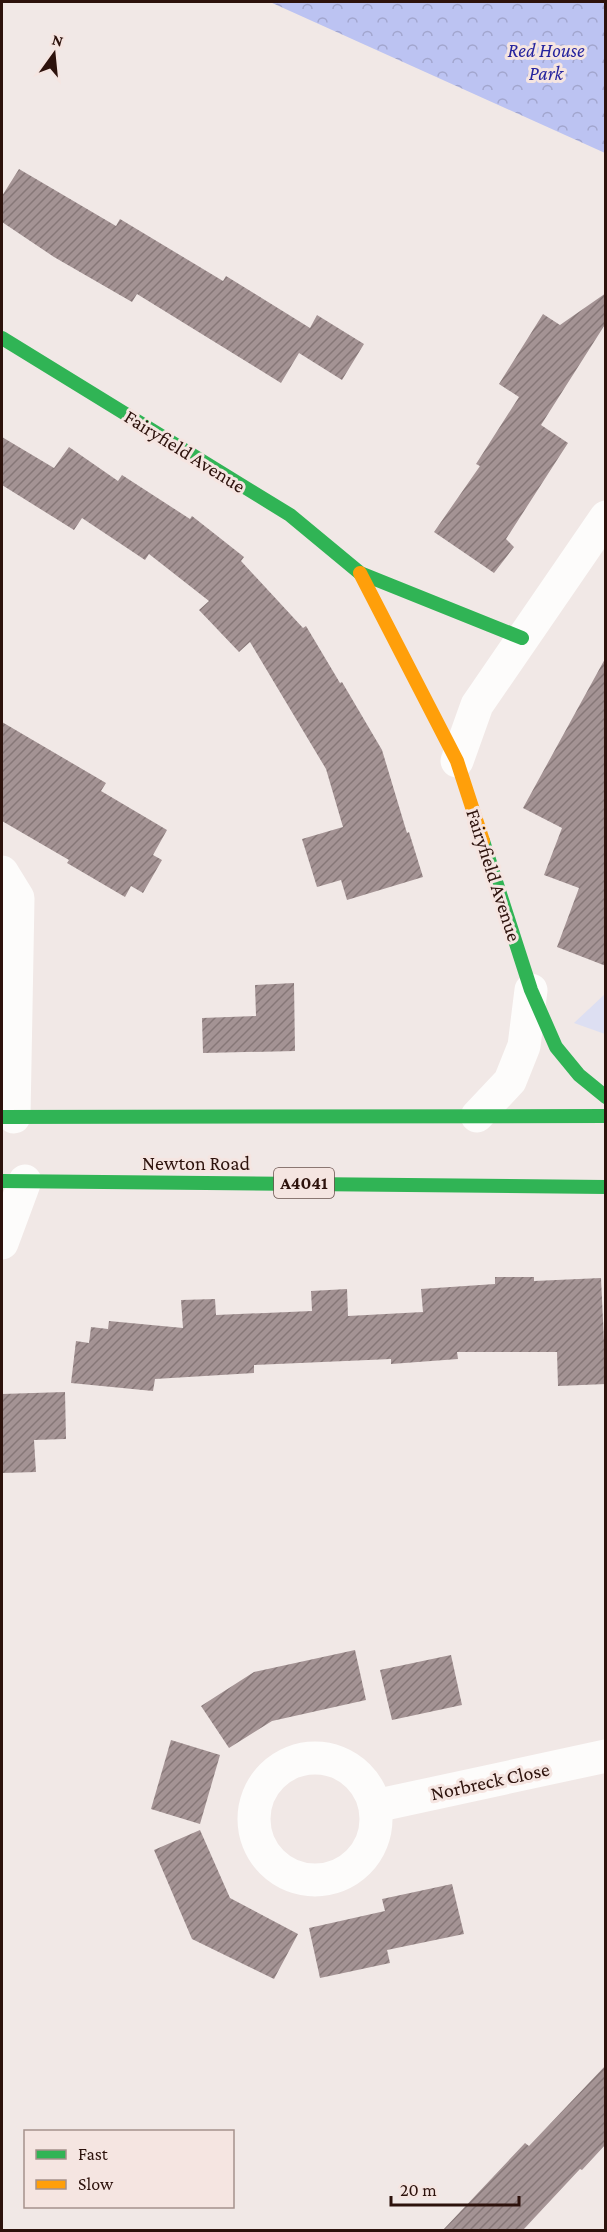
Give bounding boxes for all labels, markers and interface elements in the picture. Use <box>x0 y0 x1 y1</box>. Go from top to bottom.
north arrow <box>24 24 84 84</box>
text: N <box>50 30 65 50</box>
park label: Red House Park <box>508 39 585 84</box>
street label: Fairyfield Avenue <box>120 405 250 498</box>
street label: Fairyfield Avenue <box>461 806 526 945</box>
street label: Newton Road <box>142 1152 250 1174</box>
road number: A4041 <box>274 1168 334 1198</box>
street label: Norbreck Close <box>429 1758 552 1804</box>
legend <box>24 2130 234 2208</box>
text: Fast <box>78 2144 109 2164</box>
scale bar <box>391 2169 518 2207</box>
text: Slow <box>78 2174 114 2194</box>
text: 20 m <box>400 2180 437 2200</box>

